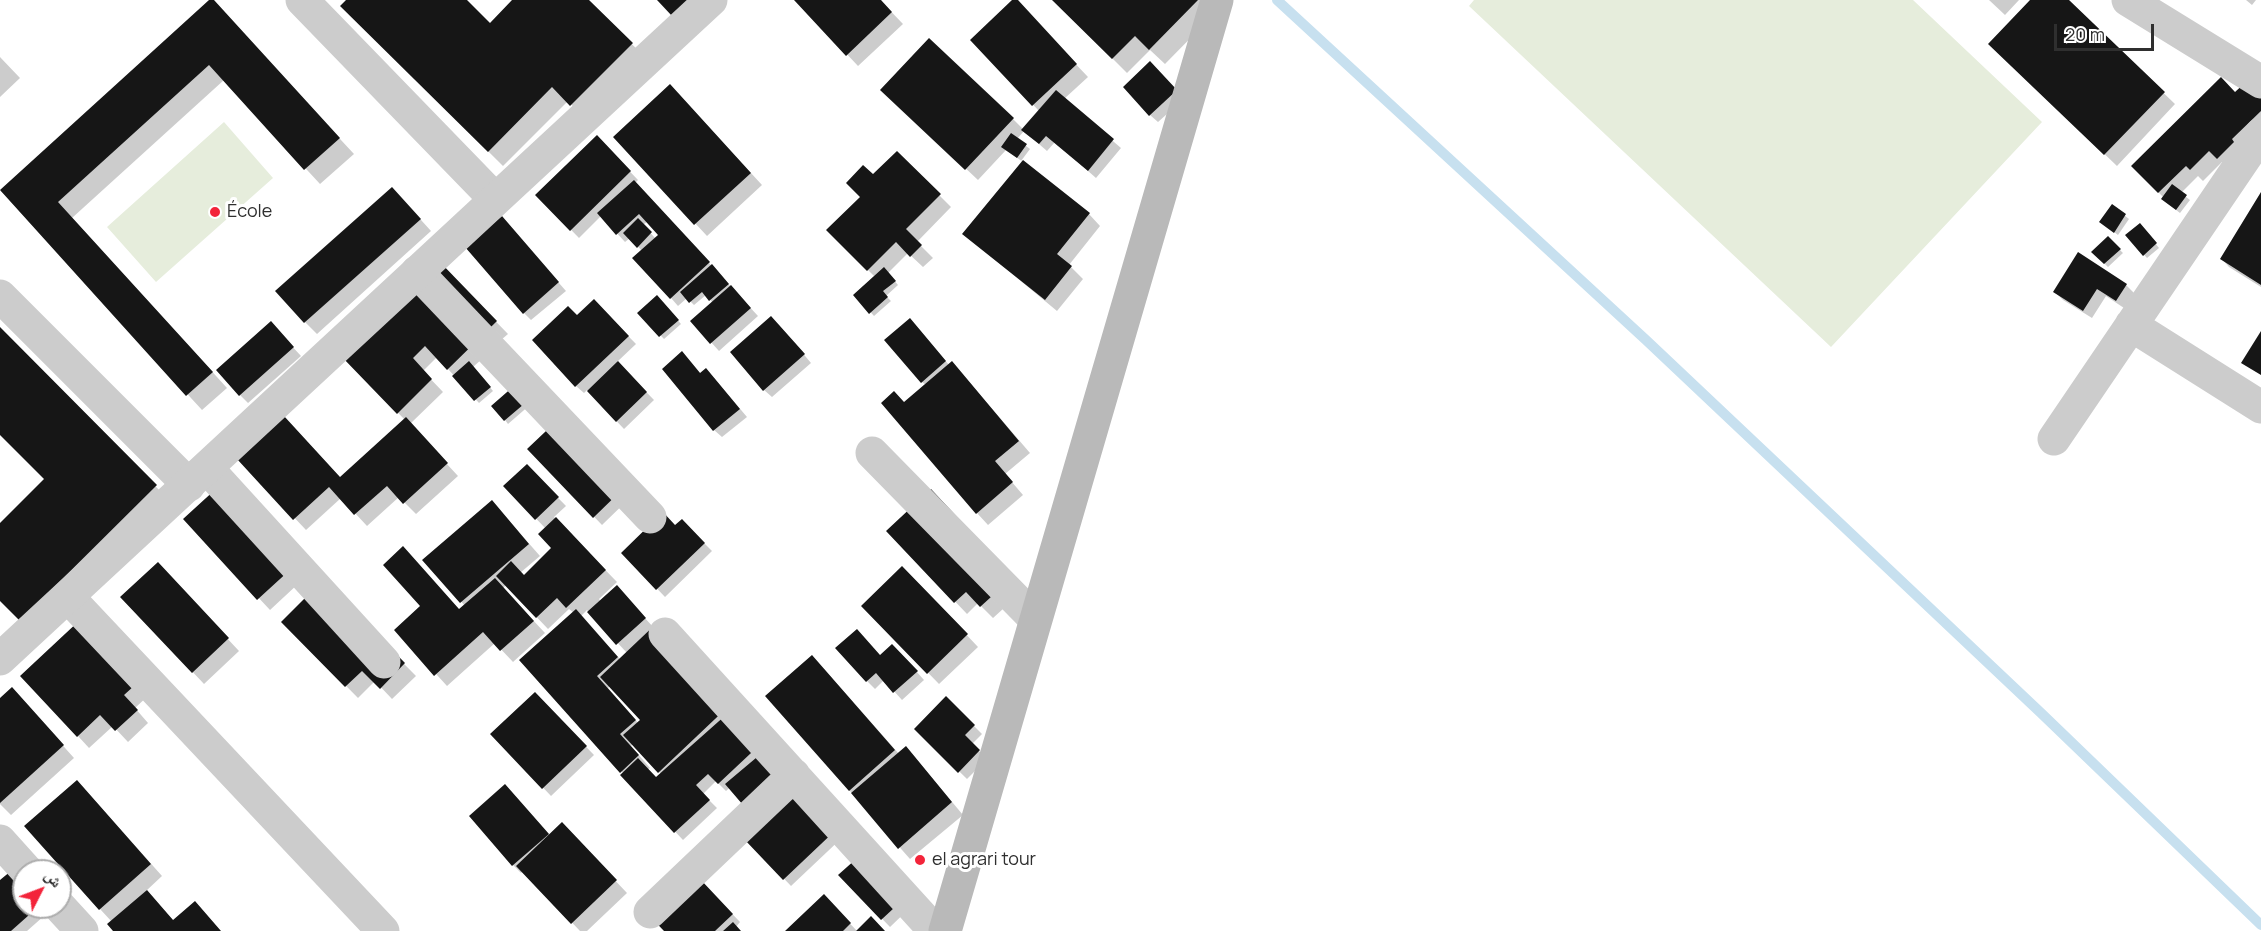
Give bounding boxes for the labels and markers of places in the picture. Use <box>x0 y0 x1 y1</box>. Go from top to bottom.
place label: École <box>227 201 272 223</box>
marker: École <box>208 205 222 219</box>
place label: el agrari tour <box>932 849 1036 871</box>
marker: el agrari tour <box>913 853 927 867</box>

